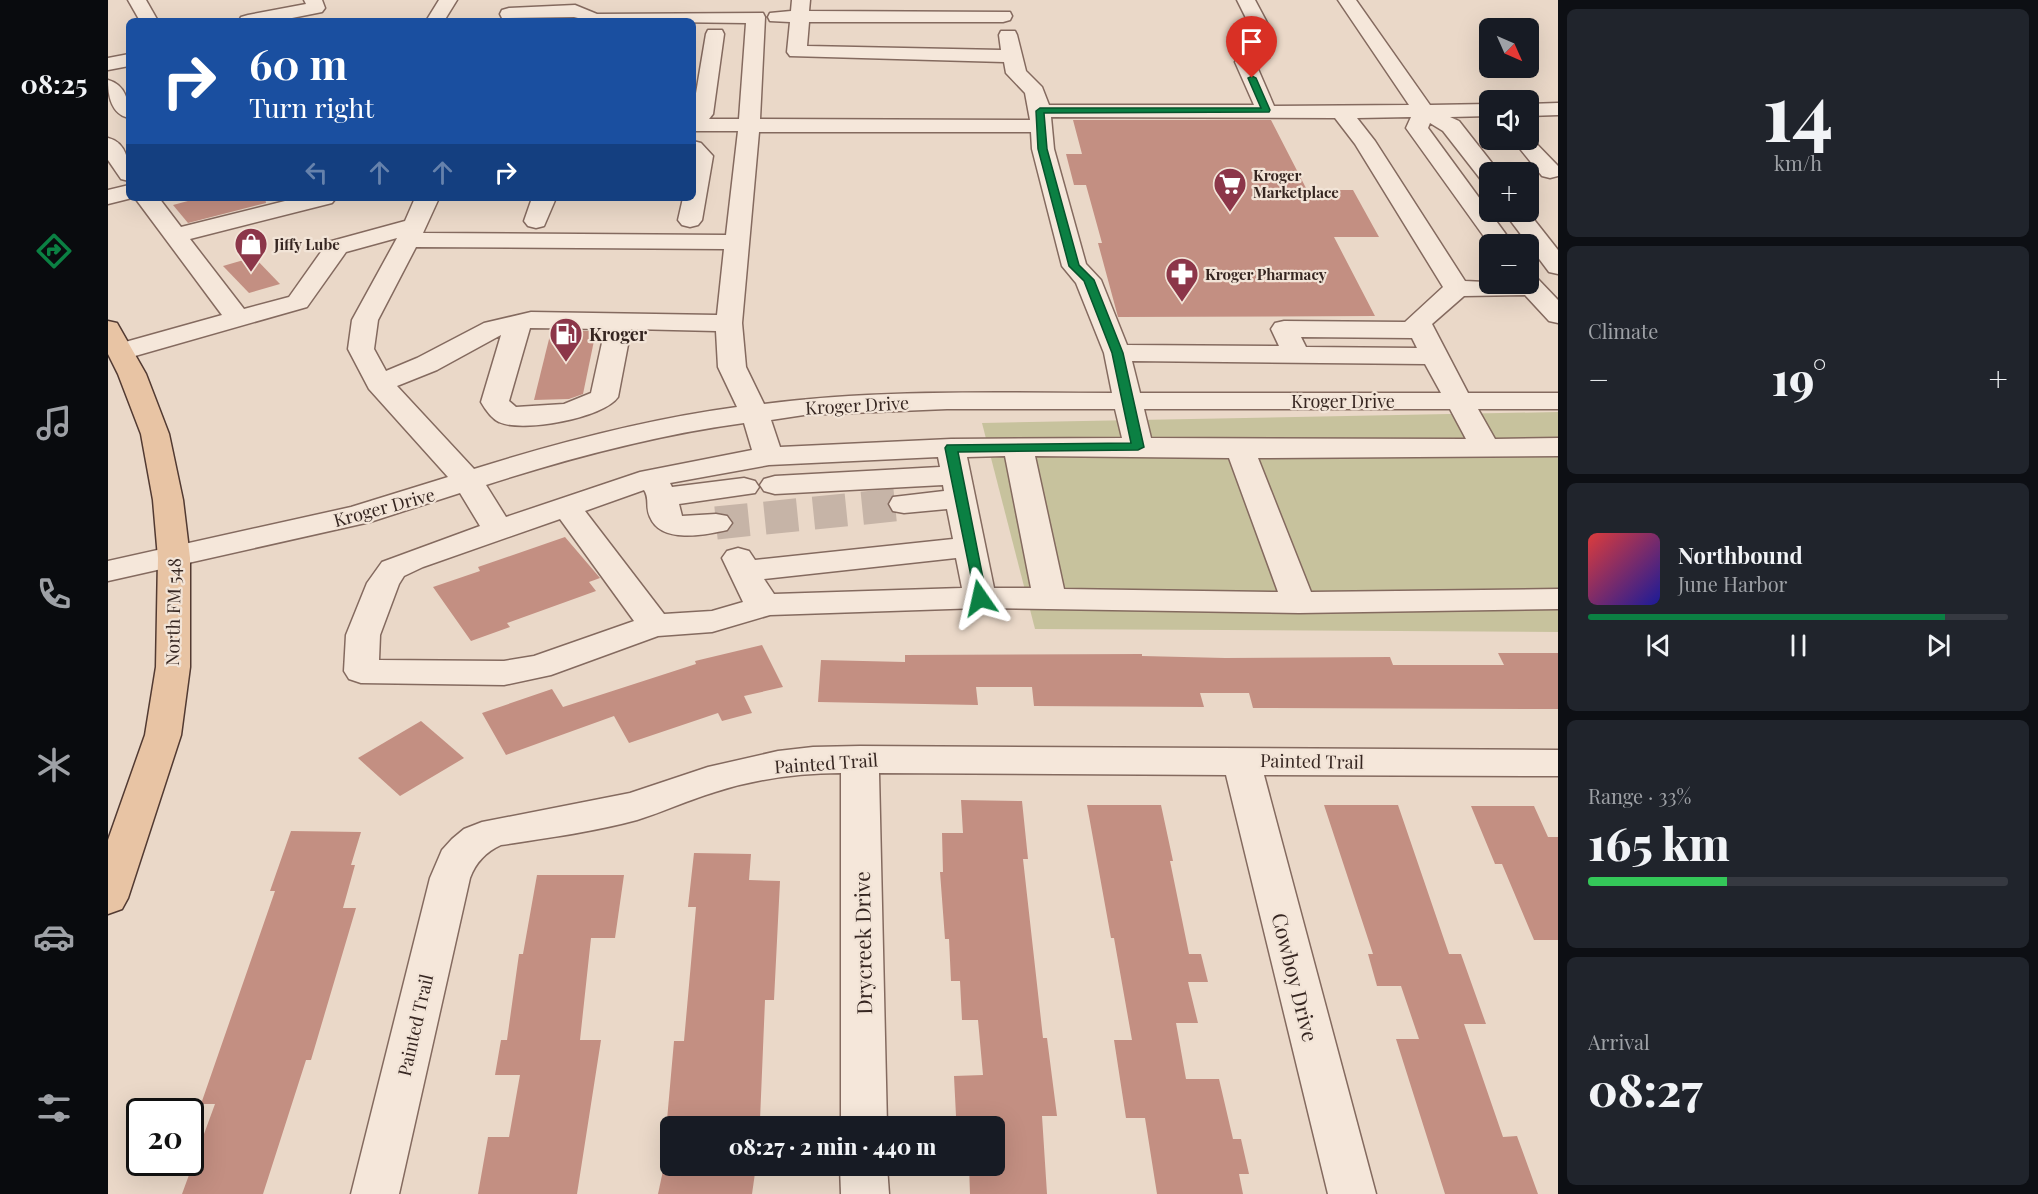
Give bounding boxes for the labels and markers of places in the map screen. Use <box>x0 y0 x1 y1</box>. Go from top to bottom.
pin <box>1226 16 1277 78</box>
place label: Kroger Marketplace <box>1253 165 1339 202</box>
supermarket icon: Kroger Marketplace <box>1212 166 1248 213</box>
shop icon: Jiffy Lube <box>233 226 269 273</box>
place label: Jiffy Lube <box>273 234 340 254</box>
pharmacy icon: Kroger Pharmacy <box>1164 256 1200 303</box>
place label: Kroger Pharmacy <box>1205 264 1327 284</box>
fuel station icon: Kroger <box>548 316 584 363</box>
place label: Kroger <box>589 322 648 346</box>

